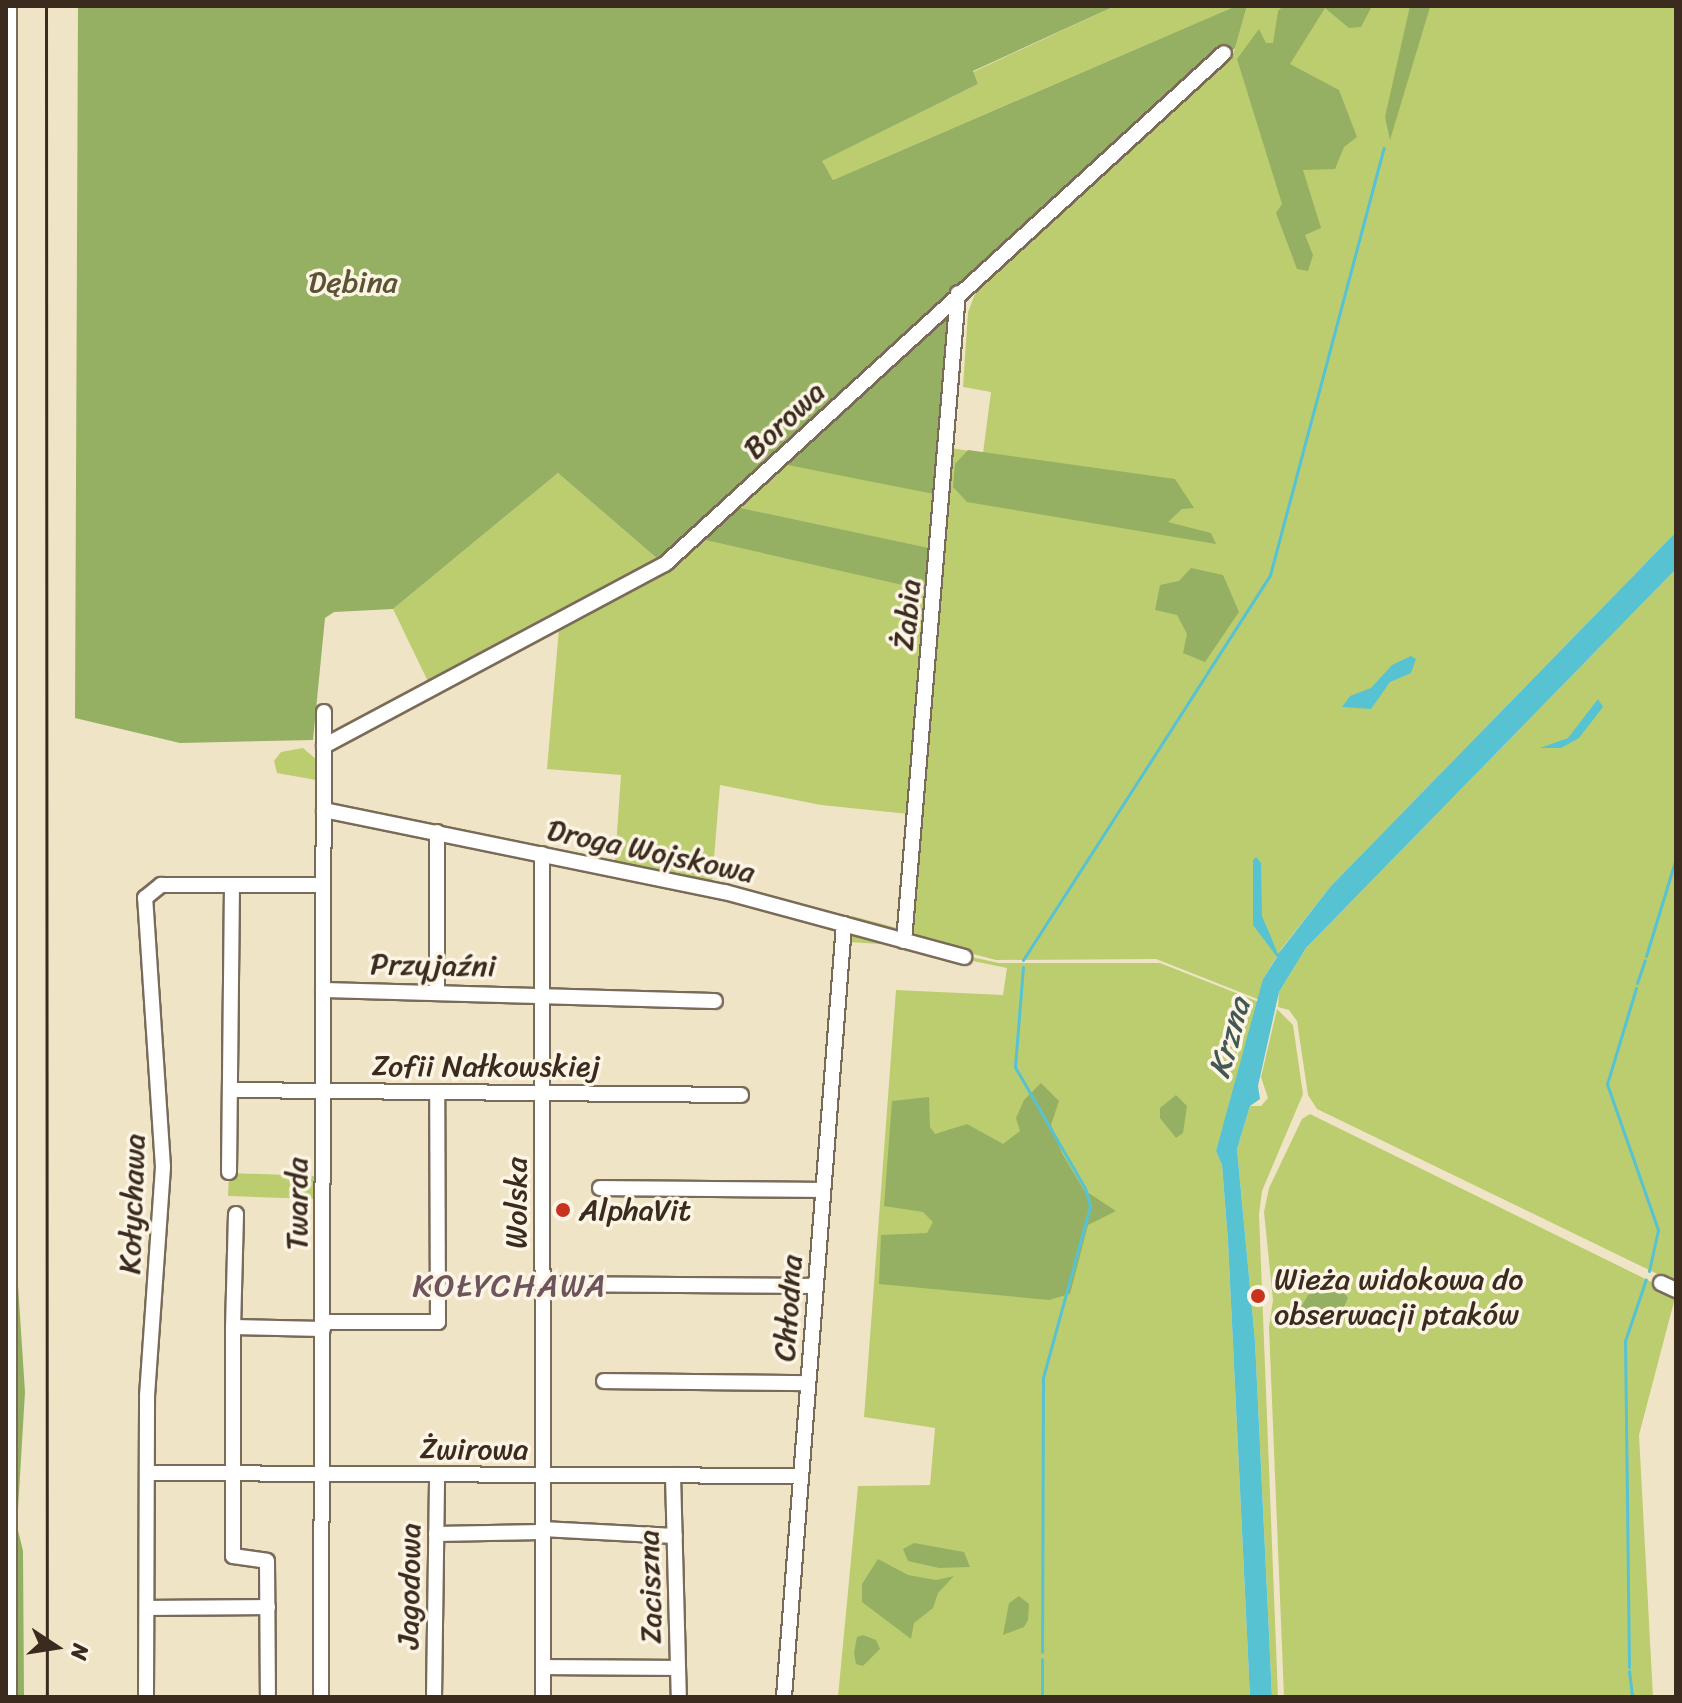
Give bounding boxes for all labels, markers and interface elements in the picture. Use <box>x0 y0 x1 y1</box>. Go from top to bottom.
park label: Dębina <box>308 264 398 300</box>
street label: Borowa <box>736 374 832 466</box>
street label: Żabia <box>886 578 928 652</box>
street label: Droga Wojskowa <box>543 811 759 891</box>
street label: Przyjaźni <box>370 946 496 984</box>
water label: Krzna <box>1200 994 1260 1082</box>
street label: Zofii Nałkowskiej <box>371 1048 601 1084</box>
street label: Kołychawa <box>112 1133 152 1275</box>
street label: Wolska <box>498 1157 534 1249</box>
street label: Twarda <box>279 1158 315 1250</box>
place label: AlphaVit <box>579 1192 691 1228</box>
marker: AlphaVit <box>554 1201 572 1219</box>
street label: Chłodna <box>766 1254 810 1362</box>
place label: Wieża widokowa do obserwacji ptaków <box>1274 1261 1523 1332</box>
district label: KOŁYCHAWA <box>412 1267 608 1305</box>
marker: Wieża widokowa do obserwacji ptaków <box>1249 1287 1267 1305</box>
street label: Żwirowa <box>420 1431 528 1467</box>
street label: Jagodowa <box>390 1523 428 1649</box>
street label: Zaciszna <box>630 1529 670 1645</box>
north arrow <box>16 1607 96 1687</box>
text: N <box>59 1641 101 1664</box>

